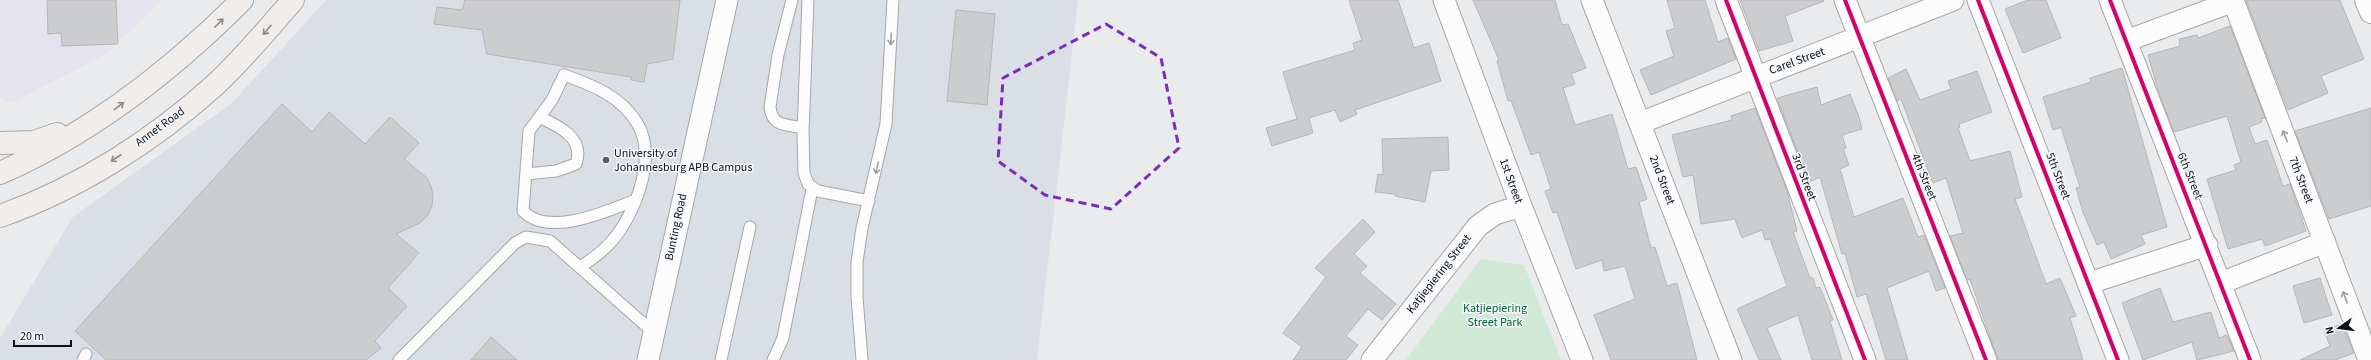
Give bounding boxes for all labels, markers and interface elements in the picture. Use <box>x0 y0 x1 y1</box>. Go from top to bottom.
one-way arrow <box>214 18 224 28</box>
one-way arrow <box>263 24 272 35</box>
one-way arrow <box>887 32 894 45</box>
street label: Carel Street <box>1767 43 1827 79</box>
one-way arrow <box>113 101 124 110</box>
street label: Annet Road <box>132 103 188 151</box>
one-way arrow <box>2280 131 2288 143</box>
place label: University of Johannesburg APB Campus <box>614 145 752 176</box>
street label: 5th Street <box>2041 150 2075 202</box>
street label: 6th Street <box>2173 150 2207 202</box>
street label: 3rd Street <box>1787 151 1821 203</box>
street label: 4th Street <box>1907 151 1941 203</box>
street label: 2nd Street <box>1645 153 1679 207</box>
one-way arrow <box>110 154 121 163</box>
street label: 7th Street <box>2284 154 2318 206</box>
marker: University of Johannesburg APB Campus <box>601 155 611 165</box>
street label: 1st Street <box>1495 156 1527 206</box>
one-way arrow <box>872 161 880 174</box>
street label: Bunting Road <box>661 192 691 262</box>
street label: Katjiepiering Street <box>1403 231 1475 317</box>
one-way arrow <box>2341 292 2349 304</box>
park label: Katjiepiering Street Park <box>1463 300 1527 331</box>
north arrow <box>2319 308 2359 348</box>
scale bar <box>14 322 71 348</box>
text: N <box>2322 325 2338 336</box>
text: 20 m <box>20 328 44 345</box>

